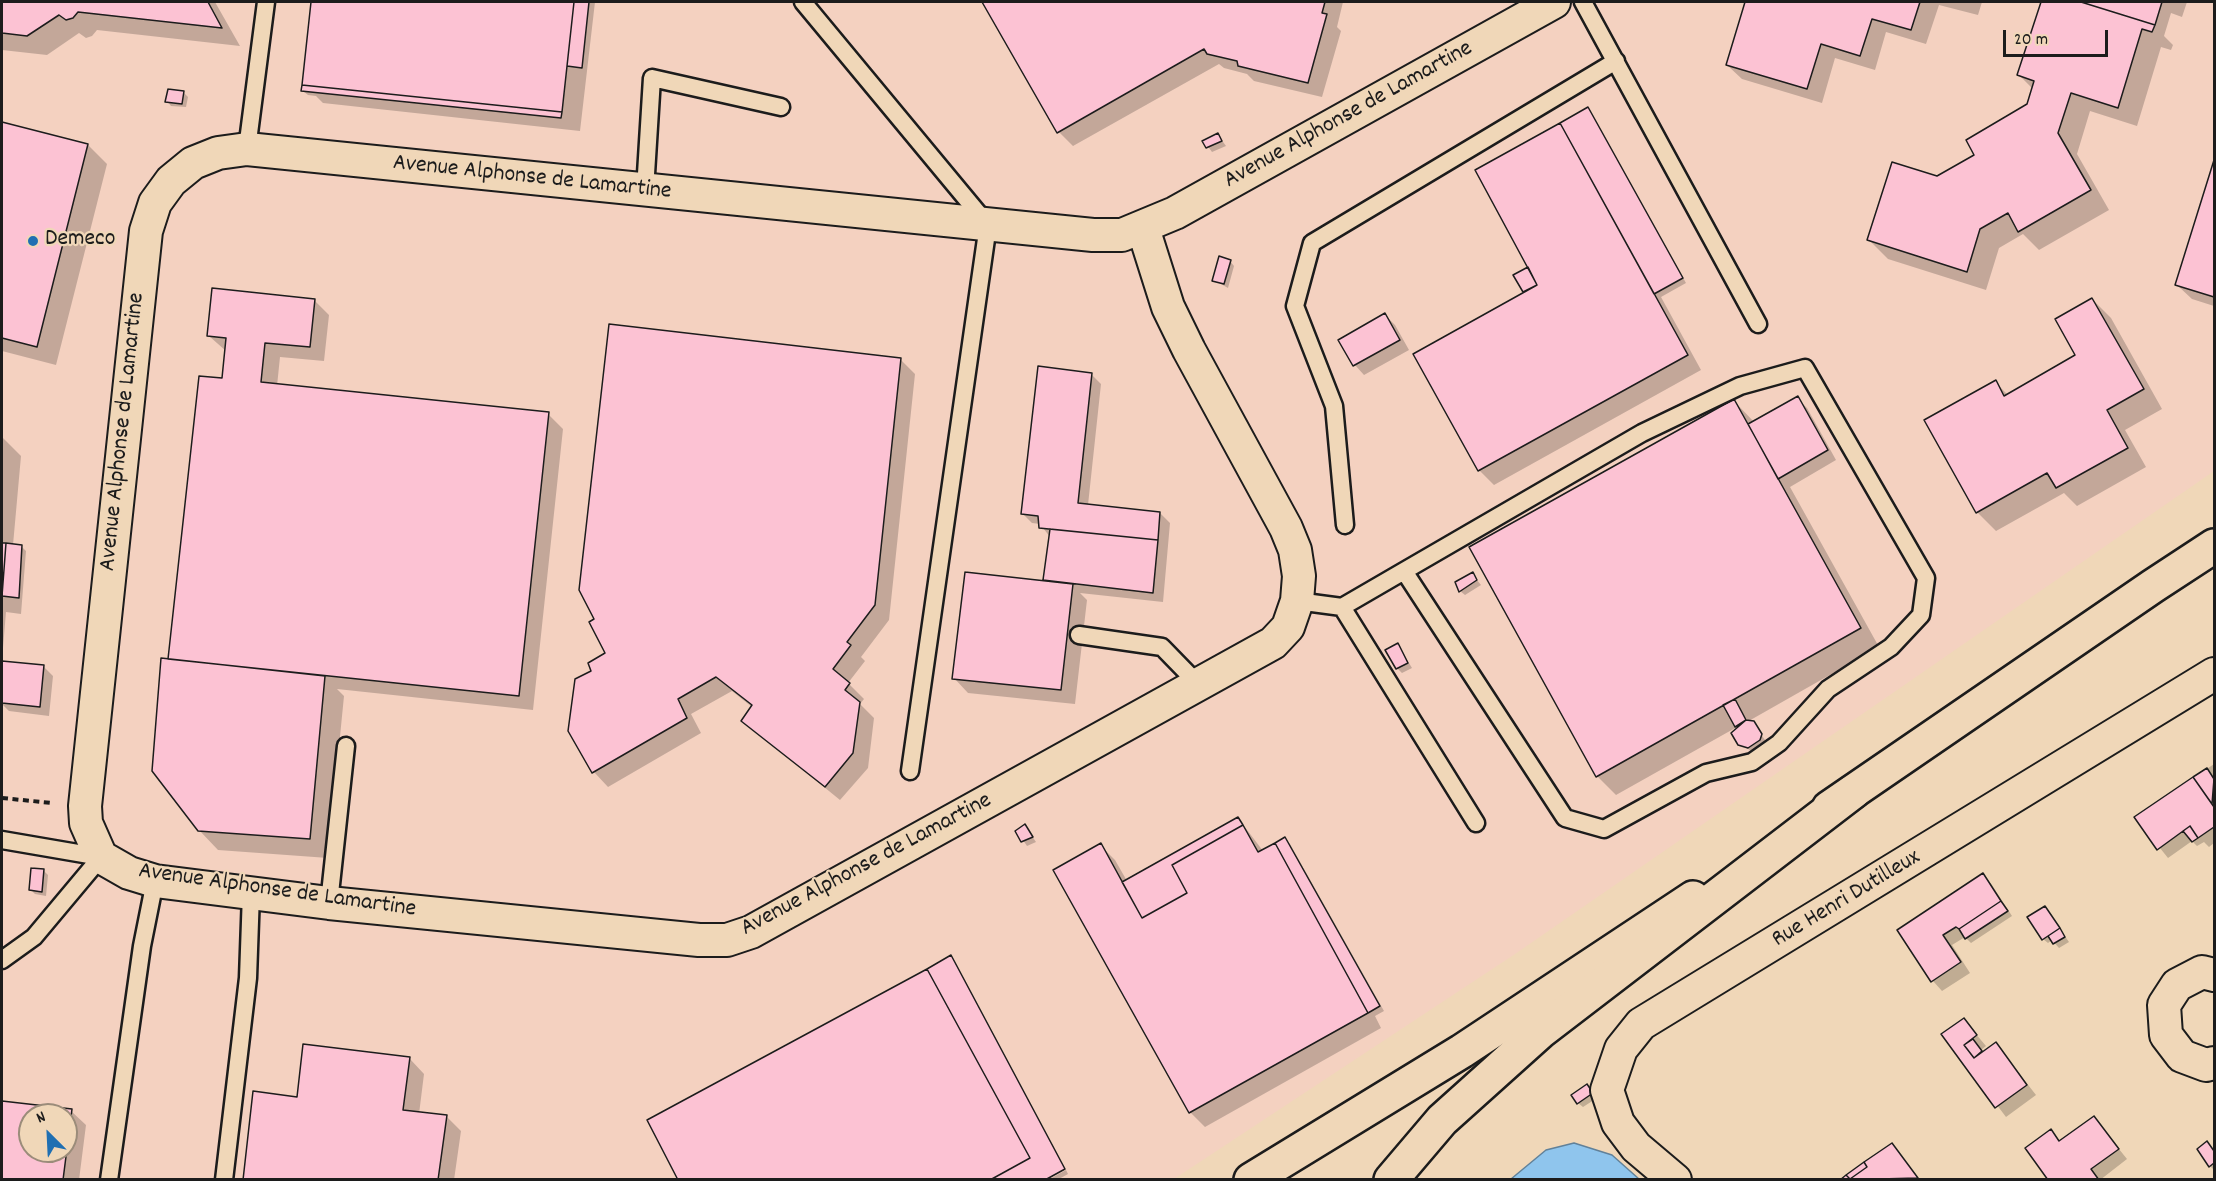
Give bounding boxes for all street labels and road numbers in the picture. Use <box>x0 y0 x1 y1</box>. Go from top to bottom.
street label: Avenue Alphonse de Lamartine <box>1220 36 1478 196</box>
street label: Avenue Alphonse de Lamartine <box>391 150 673 208</box>
street label: Avenue Alphonse de Lamartine <box>95 291 153 573</box>
street label: Avenue Alphonse de Lamartine <box>737 788 997 944</box>
street label: Rue Henri Dutilleux <box>1768 844 1926 956</box>
street label: Avenue Alphonse de Lamartine <box>136 858 418 926</box>

